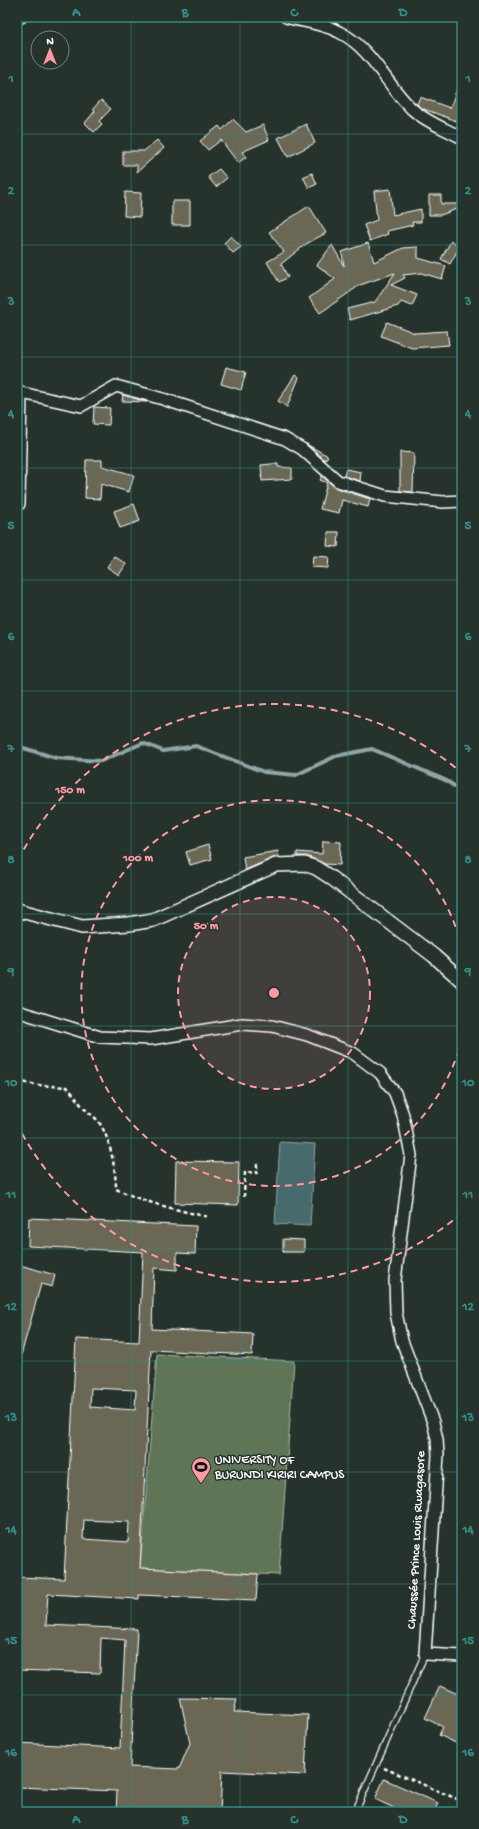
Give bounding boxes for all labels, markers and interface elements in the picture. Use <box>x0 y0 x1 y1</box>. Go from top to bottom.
text: A <box>71 6 81 21</box>
text: B <box>181 6 190 21</box>
text: C <box>289 6 299 21</box>
text: D <box>398 6 408 21</box>
north arrow <box>30 30 70 70</box>
text: N <box>46 36 54 48</box>
text: 1 <box>7 72 14 87</box>
text: 1 <box>464 72 471 87</box>
text: 2 <box>8 184 15 199</box>
text: 2 <box>465 184 472 199</box>
text: 3 <box>7 295 15 310</box>
text: 3 <box>464 295 472 310</box>
text: 4 <box>7 407 15 422</box>
text: 4 <box>464 407 472 422</box>
text: 5 <box>8 519 15 534</box>
text: 5 <box>465 519 472 534</box>
text: 6 <box>8 630 15 645</box>
text: 6 <box>465 630 472 645</box>
text: 7 <box>7 742 16 757</box>
text: 7 <box>464 742 473 757</box>
text: 150 m <box>54 784 85 798</box>
text: 100 m <box>122 852 153 866</box>
text: 8 <box>7 853 15 868</box>
text: 8 <box>464 853 472 868</box>
text: 50 m <box>194 920 219 934</box>
text: 9 <box>7 965 15 980</box>
text: 9 <box>464 965 472 980</box>
centre of rings <box>267 986 281 1000</box>
text: 10 <box>4 1076 18 1091</box>
text: 10 <box>461 1076 475 1091</box>
text: 11 <box>5 1188 16 1203</box>
text: 11 <box>462 1188 473 1203</box>
text: 12 <box>4 1300 17 1315</box>
text: 12 <box>461 1300 474 1315</box>
text: 13 <box>4 1411 17 1426</box>
text: 13 <box>461 1411 474 1426</box>
street label: Chaussée Prince Louis Rwagasore <box>405 1450 429 1629</box>
place label: UNIVERSITY OF BURUNDI KIRIRI CAMPUS <box>214 1453 345 1483</box>
sports icon: UNIVERSITY OF BURUNDI KIRIRI CAMPUS <box>190 1456 212 1484</box>
text: 14 <box>4 1523 18 1538</box>
text: 14 <box>461 1523 475 1538</box>
text: 15 <box>4 1634 17 1649</box>
text: 15 <box>461 1634 474 1649</box>
text: 16 <box>4 1746 17 1761</box>
text: 16 <box>461 1746 474 1761</box>
text: A <box>71 1813 81 1828</box>
text: B <box>181 1813 190 1828</box>
text: C <box>289 1813 299 1828</box>
text: D <box>398 1813 408 1828</box>

